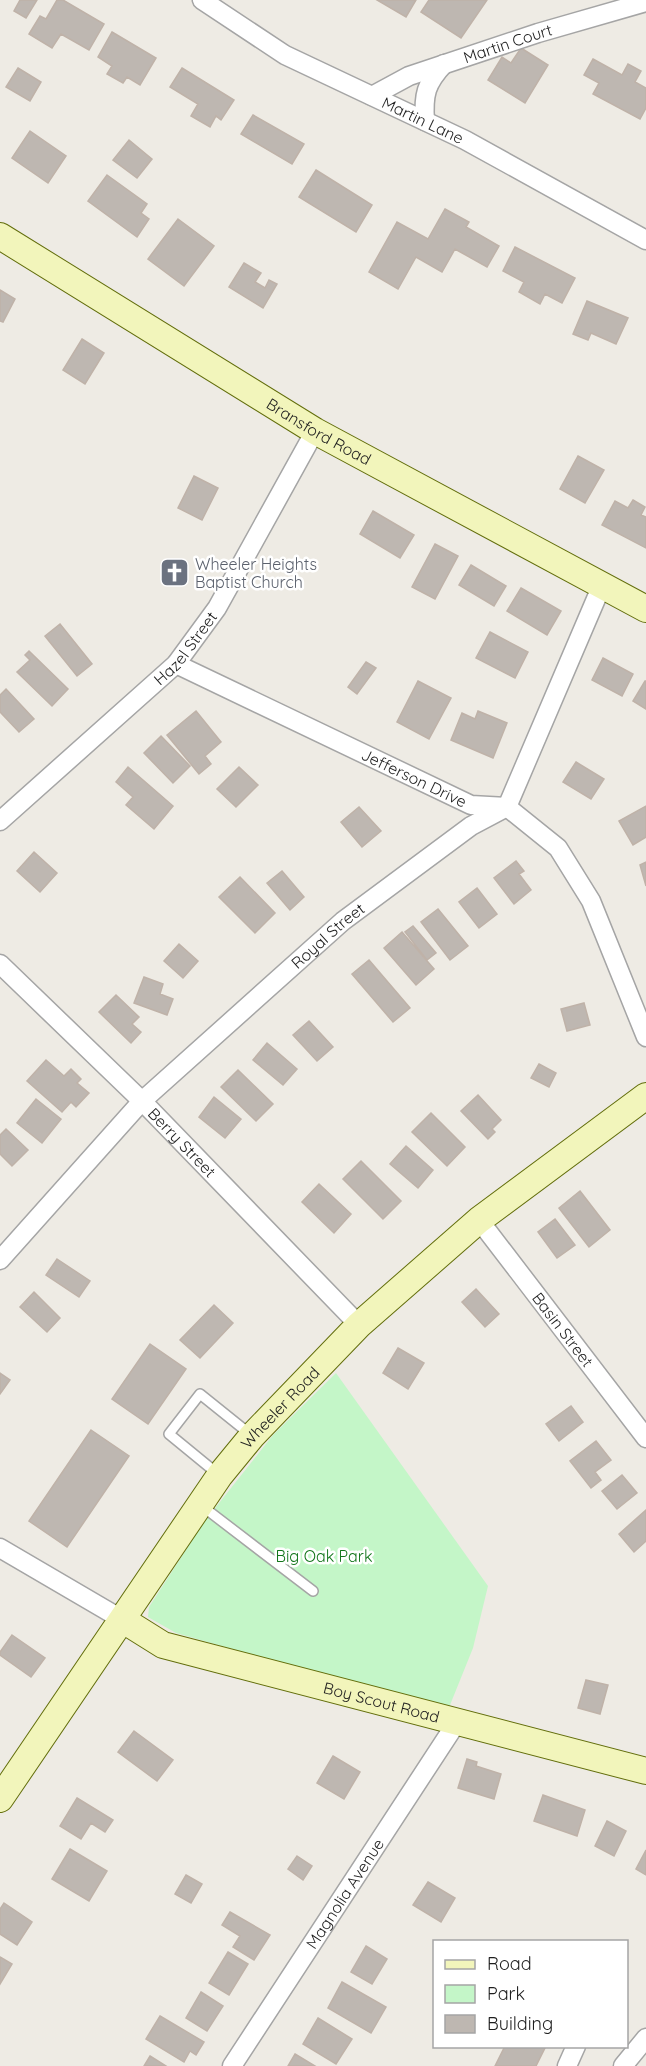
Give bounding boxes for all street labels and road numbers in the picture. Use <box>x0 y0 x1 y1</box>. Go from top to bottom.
street label: Martin Court <box>461 19 554 67</box>
street label: Martin Lane <box>379 92 467 148</box>
street label: Bransford Road <box>263 393 375 469</box>
street label: Hazel Street <box>149 607 221 689</box>
street label: Jefferson Drive <box>358 744 470 812</box>
street label: Royal Street <box>287 898 369 973</box>
street label: Berry Street <box>144 1103 220 1181</box>
street label: Basin Street <box>528 1288 598 1371</box>
street label: Wheeler Road <box>236 1362 324 1452</box>
street label: Boy Scout Road <box>321 1677 442 1727</box>
street label: Magnolia Avenue <box>301 1835 388 1953</box>

